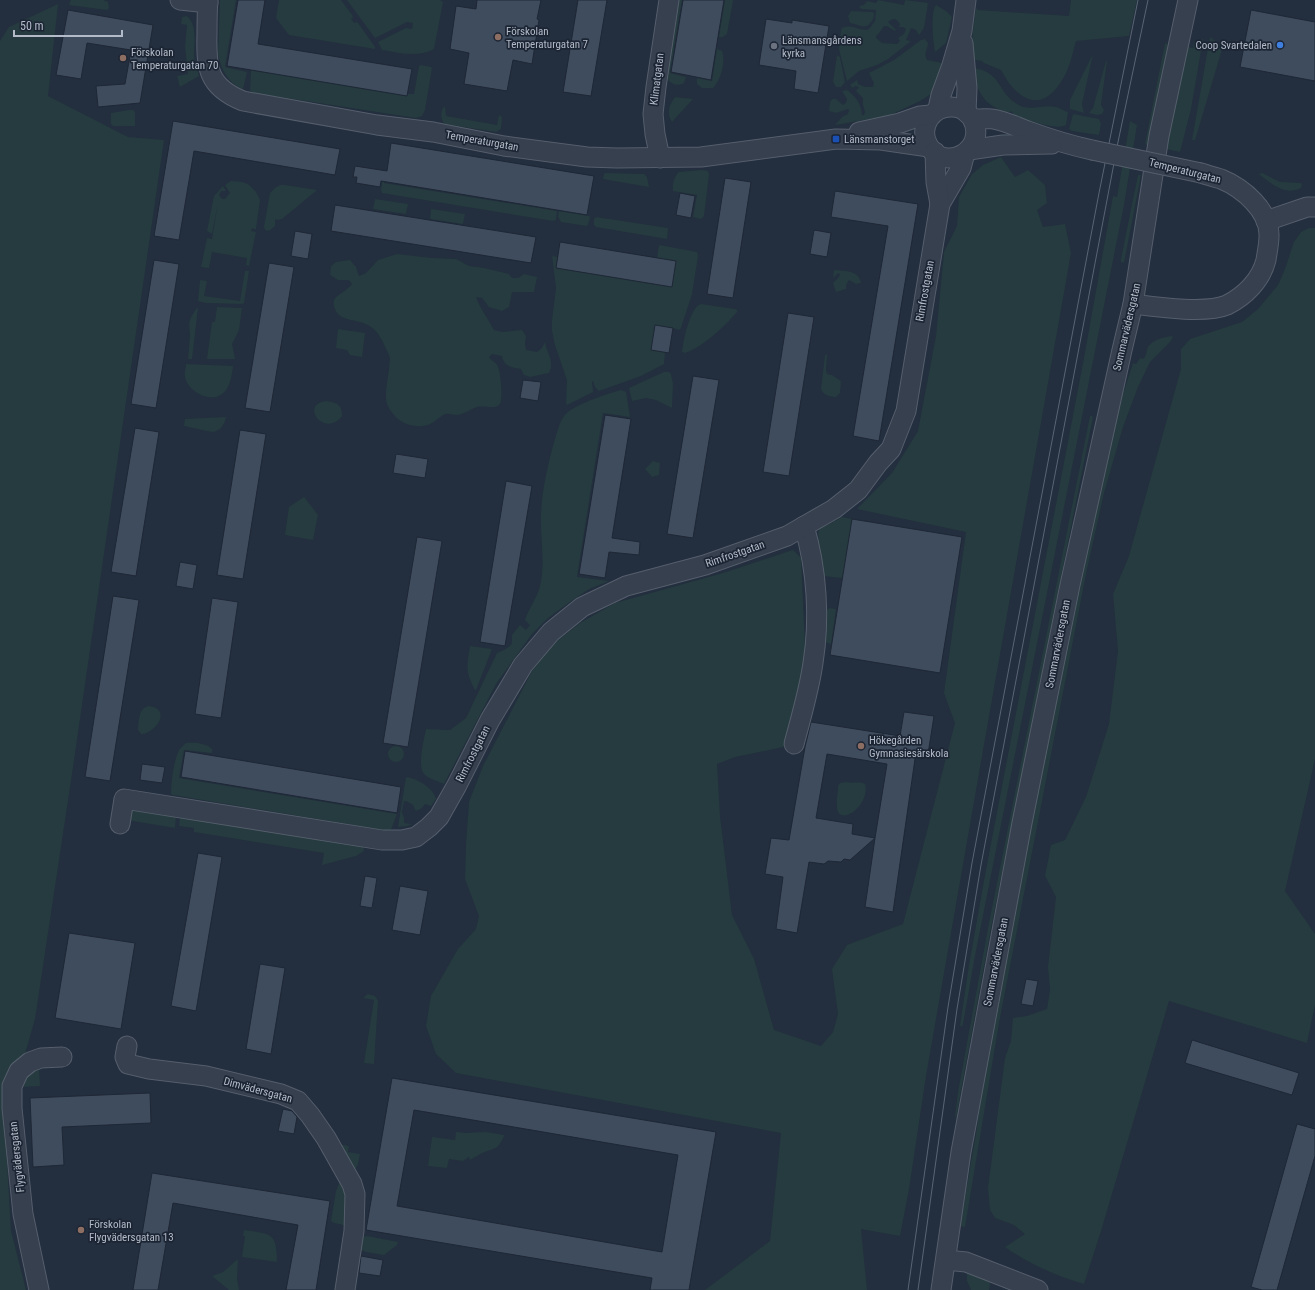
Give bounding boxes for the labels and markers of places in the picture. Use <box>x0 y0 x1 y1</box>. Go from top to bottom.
place label: Förskolan Temperaturgatan 7 <box>506 25 588 51</box>
marker: Förskolan Temperaturgatan 7 <box>493 32 503 42</box>
place label: Länsmansgårdens kyrka <box>782 34 862 60</box>
place label: Coop Svartedalen <box>1195 39 1272 52</box>
marker: Coop Svartedalen <box>1275 40 1285 50</box>
marker: Länsmansgårdens kyrka <box>769 41 779 51</box>
place label: Förskolan Temperaturgatan 70 <box>131 46 218 72</box>
marker: Förskolan Temperaturgatan 70 <box>118 53 128 63</box>
place label: Länsmanstorget <box>844 133 915 146</box>
marker: Länsmanstorget <box>831 134 841 144</box>
place label: Hökegården Gymnasiesärskola <box>869 734 949 760</box>
marker: Hökegården Gymnasiesärskola <box>856 741 866 751</box>
place label: Förskolan Flygvädersgatan 13 <box>89 1218 174 1244</box>
marker: Förskolan Flygvädersgatan 13 <box>76 1225 86 1235</box>

